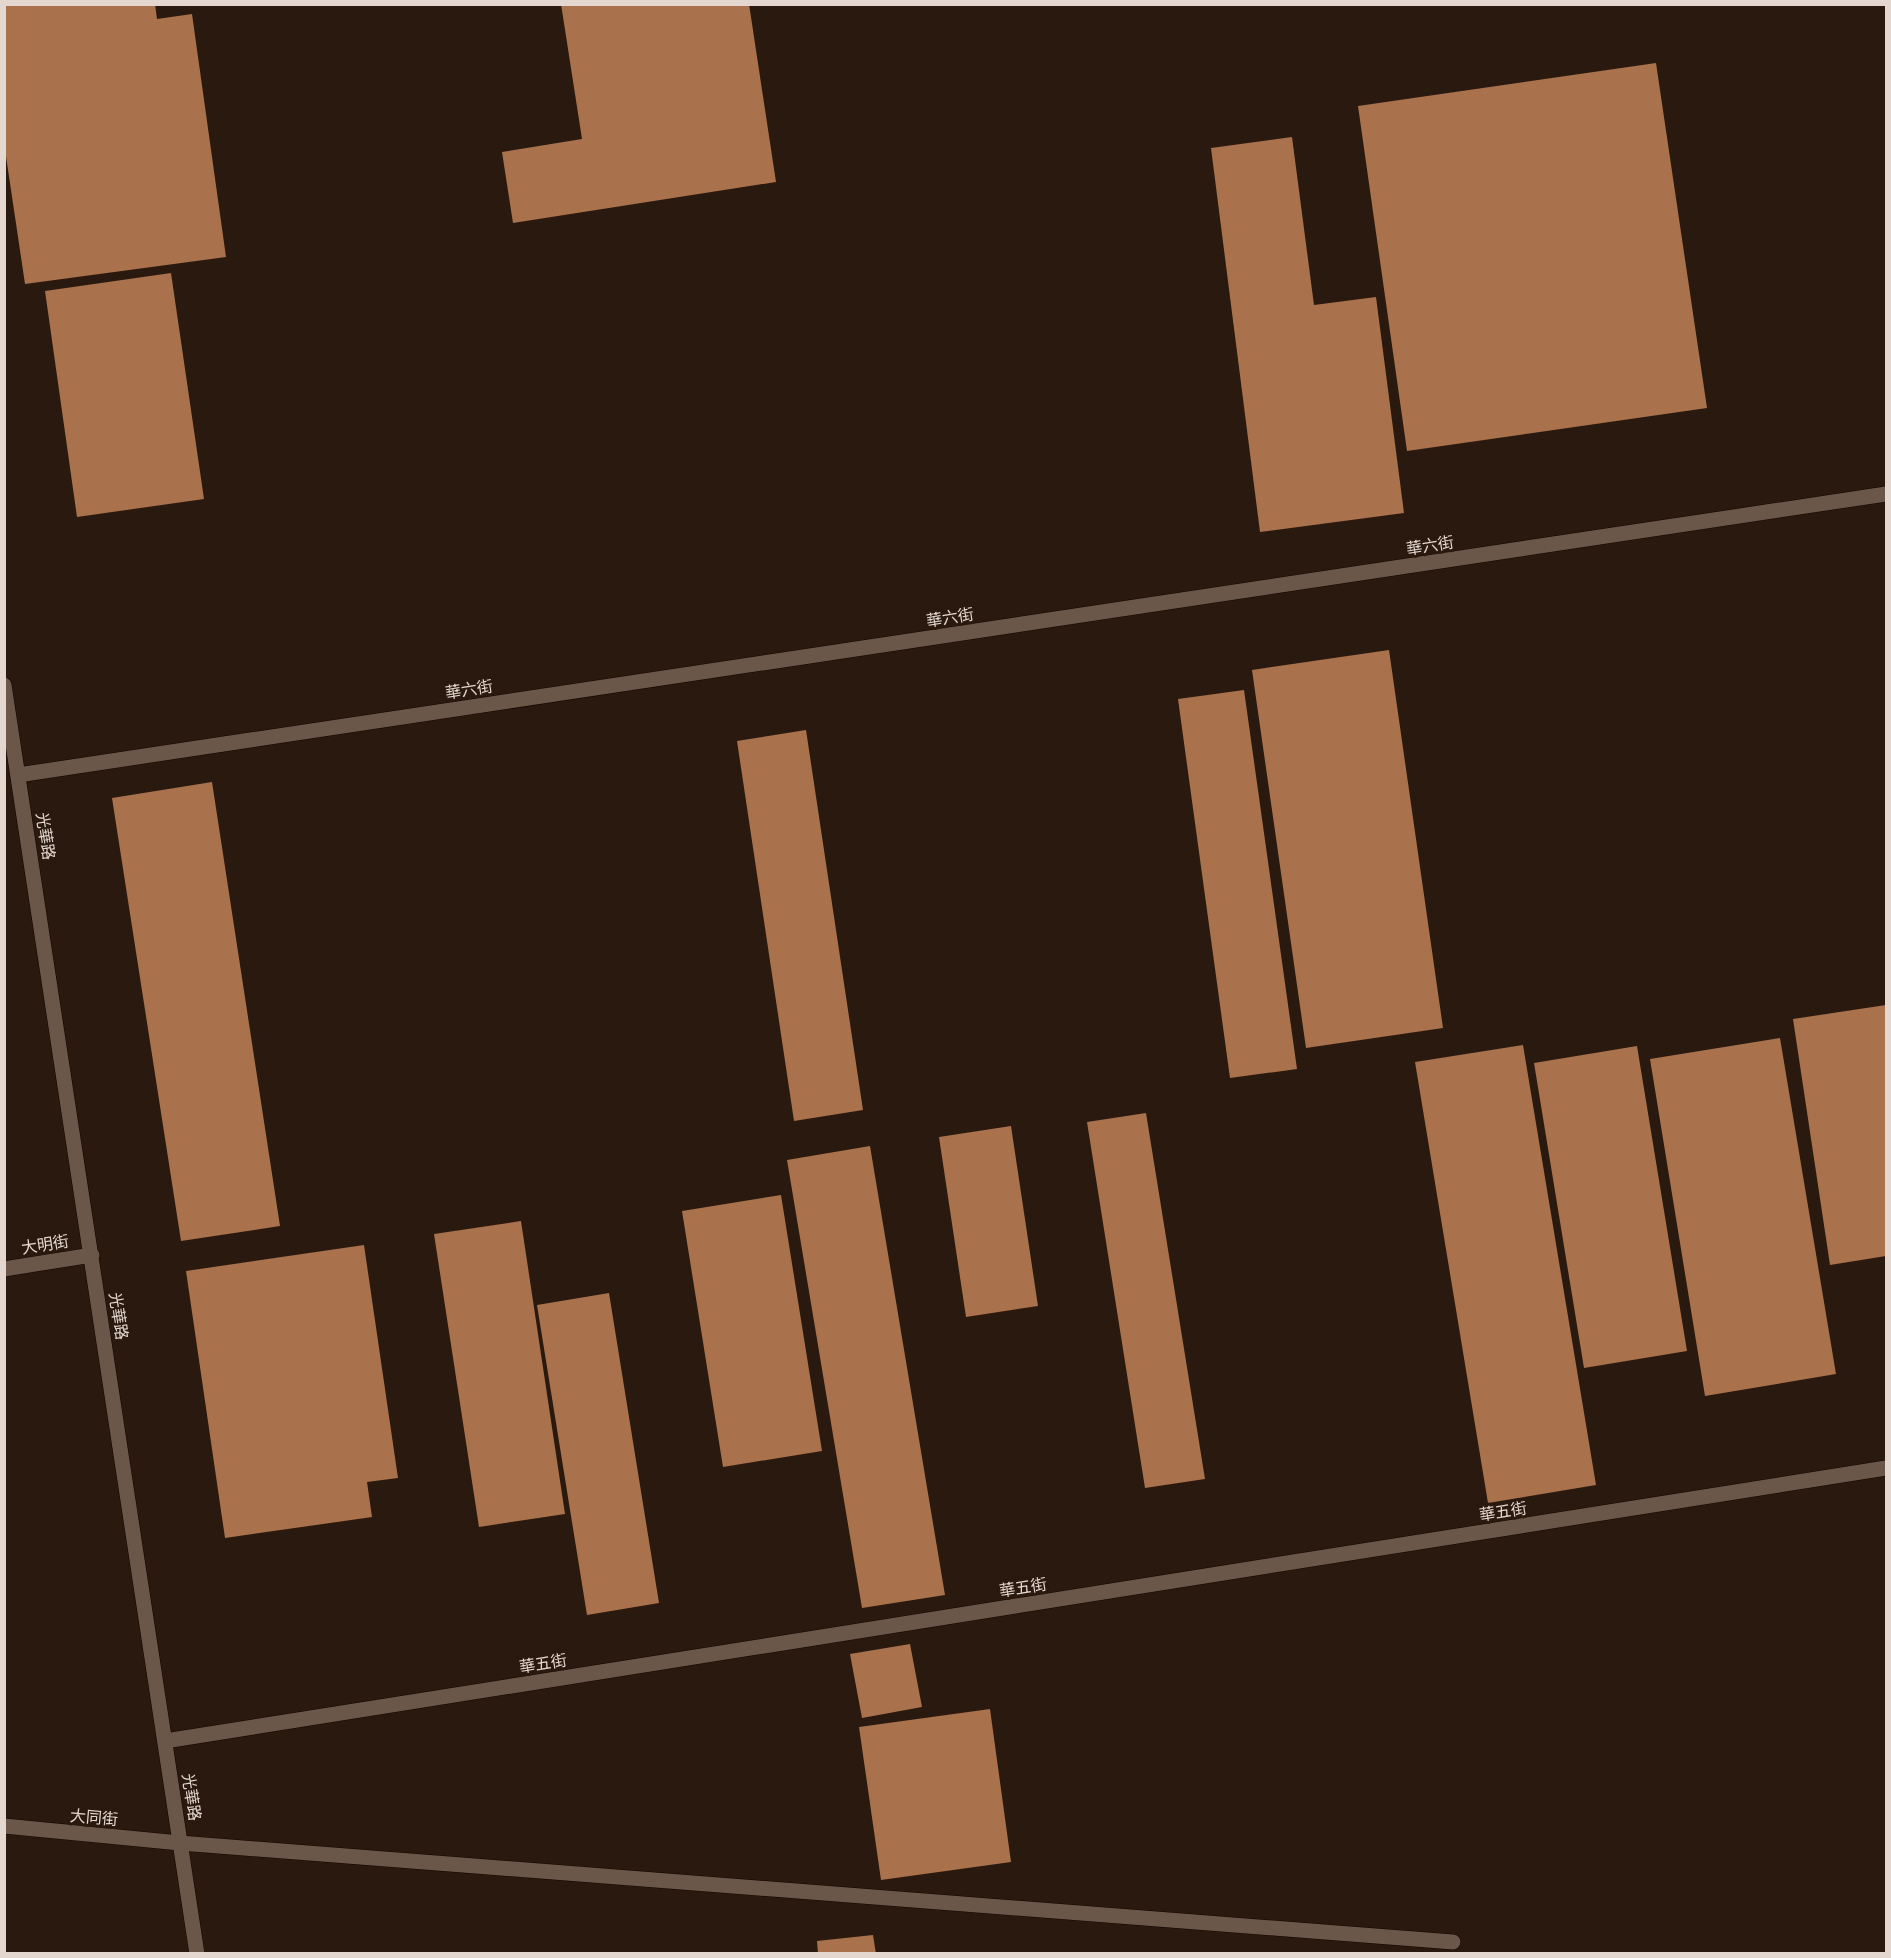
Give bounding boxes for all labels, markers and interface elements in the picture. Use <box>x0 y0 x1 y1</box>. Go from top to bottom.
street label: 華六街 <box>1405 532 1455 558</box>
street label: 華六街 <box>925 604 975 630</box>
street label: 華六街 <box>444 676 494 702</box>
street label: 光華路 <box>33 811 59 861</box>
street label: 大明街 <box>20 1231 70 1257</box>
street label: 光華路 <box>106 1291 132 1341</box>
street label: 華五街 <box>1478 1498 1528 1524</box>
street label: 華五街 <box>998 1574 1048 1600</box>
street label: 華五街 <box>518 1650 568 1676</box>
street label: 光華路 <box>179 1772 205 1822</box>
street label: 大同街 <box>69 1806 119 1828</box>

